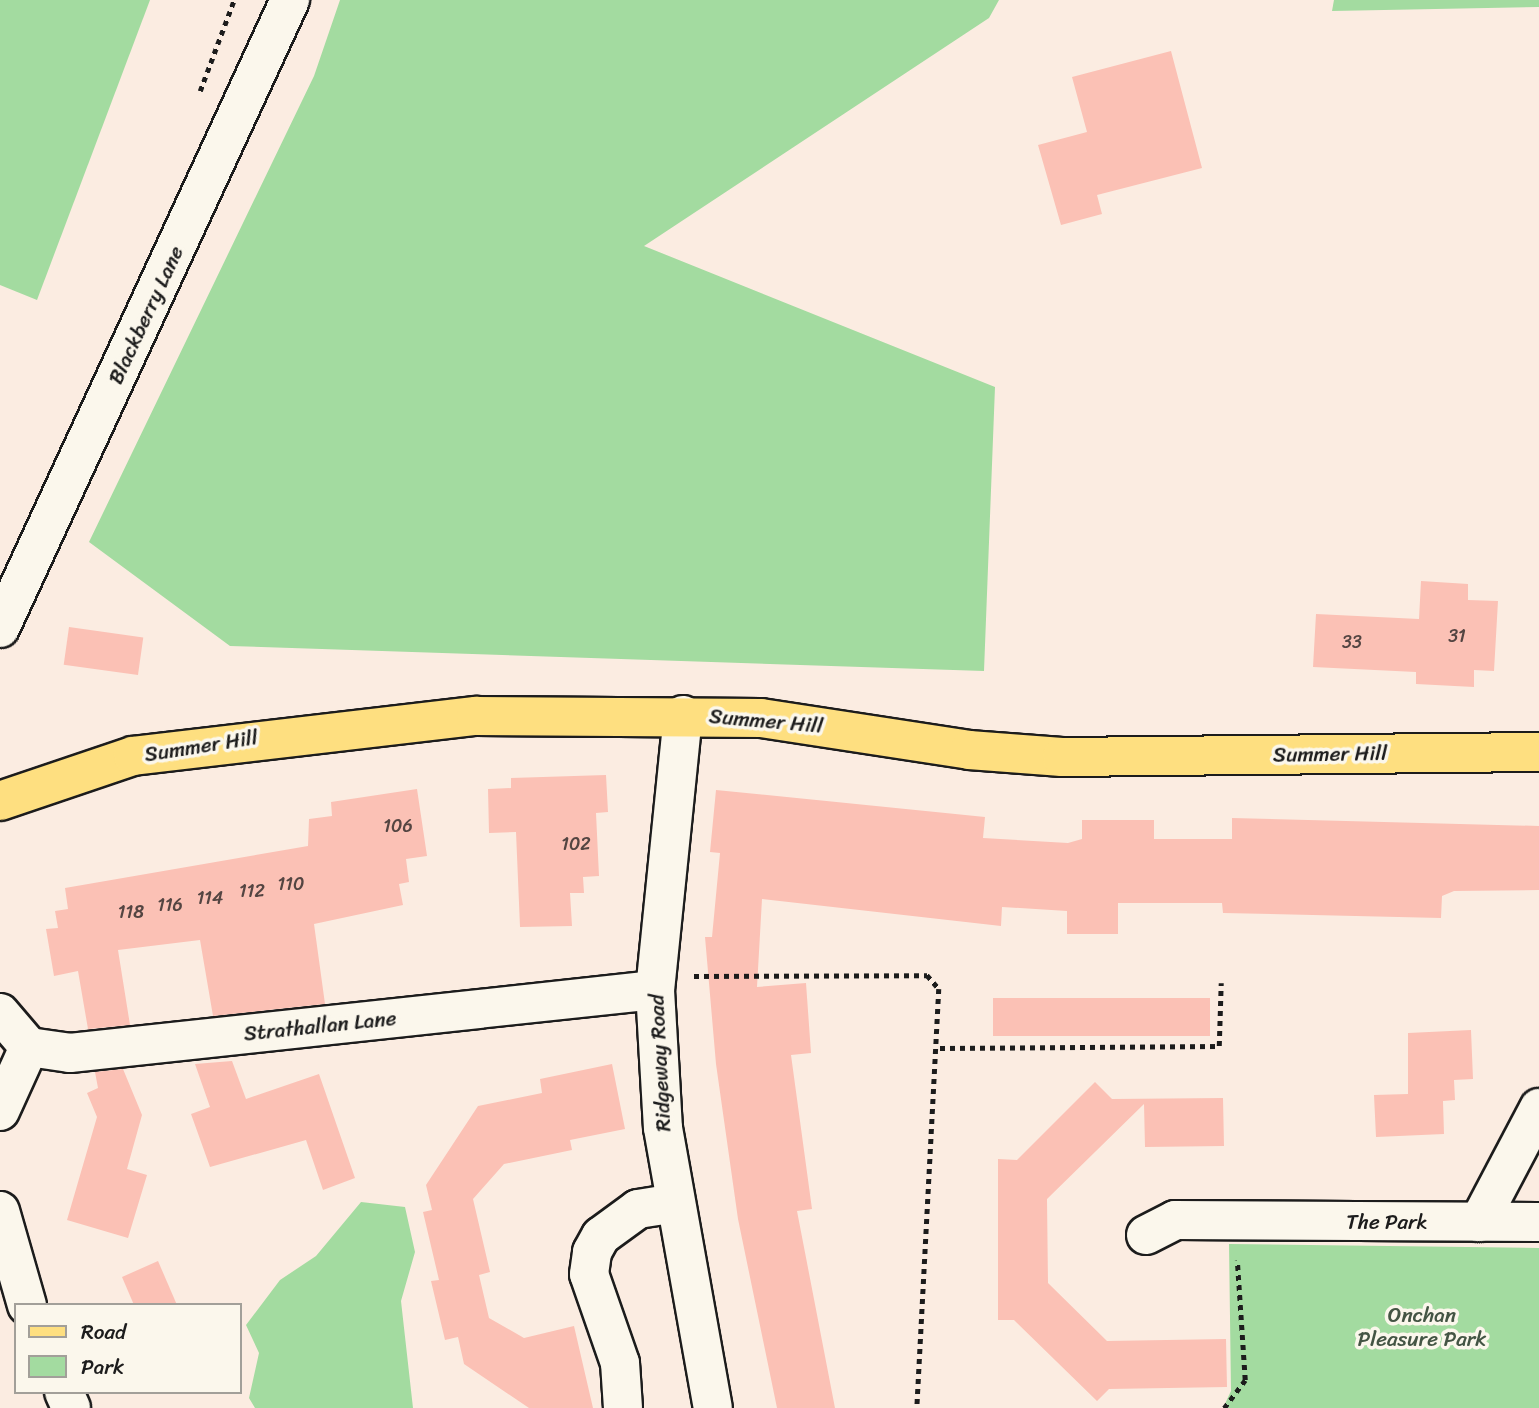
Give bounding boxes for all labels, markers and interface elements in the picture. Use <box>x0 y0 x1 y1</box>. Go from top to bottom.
street label: Blackberry Lane <box>103 242 189 388</box>
house number: 31 <box>1448 625 1466 647</box>
house number: 33 <box>1342 631 1362 653</box>
street label: Summer Hill <box>708 703 824 739</box>
street label: Summer Hill <box>143 725 259 767</box>
street label: Summer Hill <box>1273 740 1387 768</box>
house number: 106 <box>383 815 413 837</box>
house number: 102 <box>561 833 591 855</box>
house number: 110 <box>278 873 304 895</box>
house number: 112 <box>239 880 265 902</box>
house number: 114 <box>197 887 223 909</box>
house number: 116 <box>157 894 183 916</box>
house number: 118 <box>118 901 144 923</box>
street label: Ridgeway Road <box>644 994 676 1132</box>
street label: Strathallan Lane <box>243 1005 397 1047</box>
street label: The Park <box>1346 1209 1428 1235</box>
park label: Onchan Pleasure Park <box>1358 1302 1486 1352</box>
legend <box>14 1303 242 1394</box>
text: Road <box>81 1313 126 1351</box>
text: Park <box>81 1348 124 1386</box>

